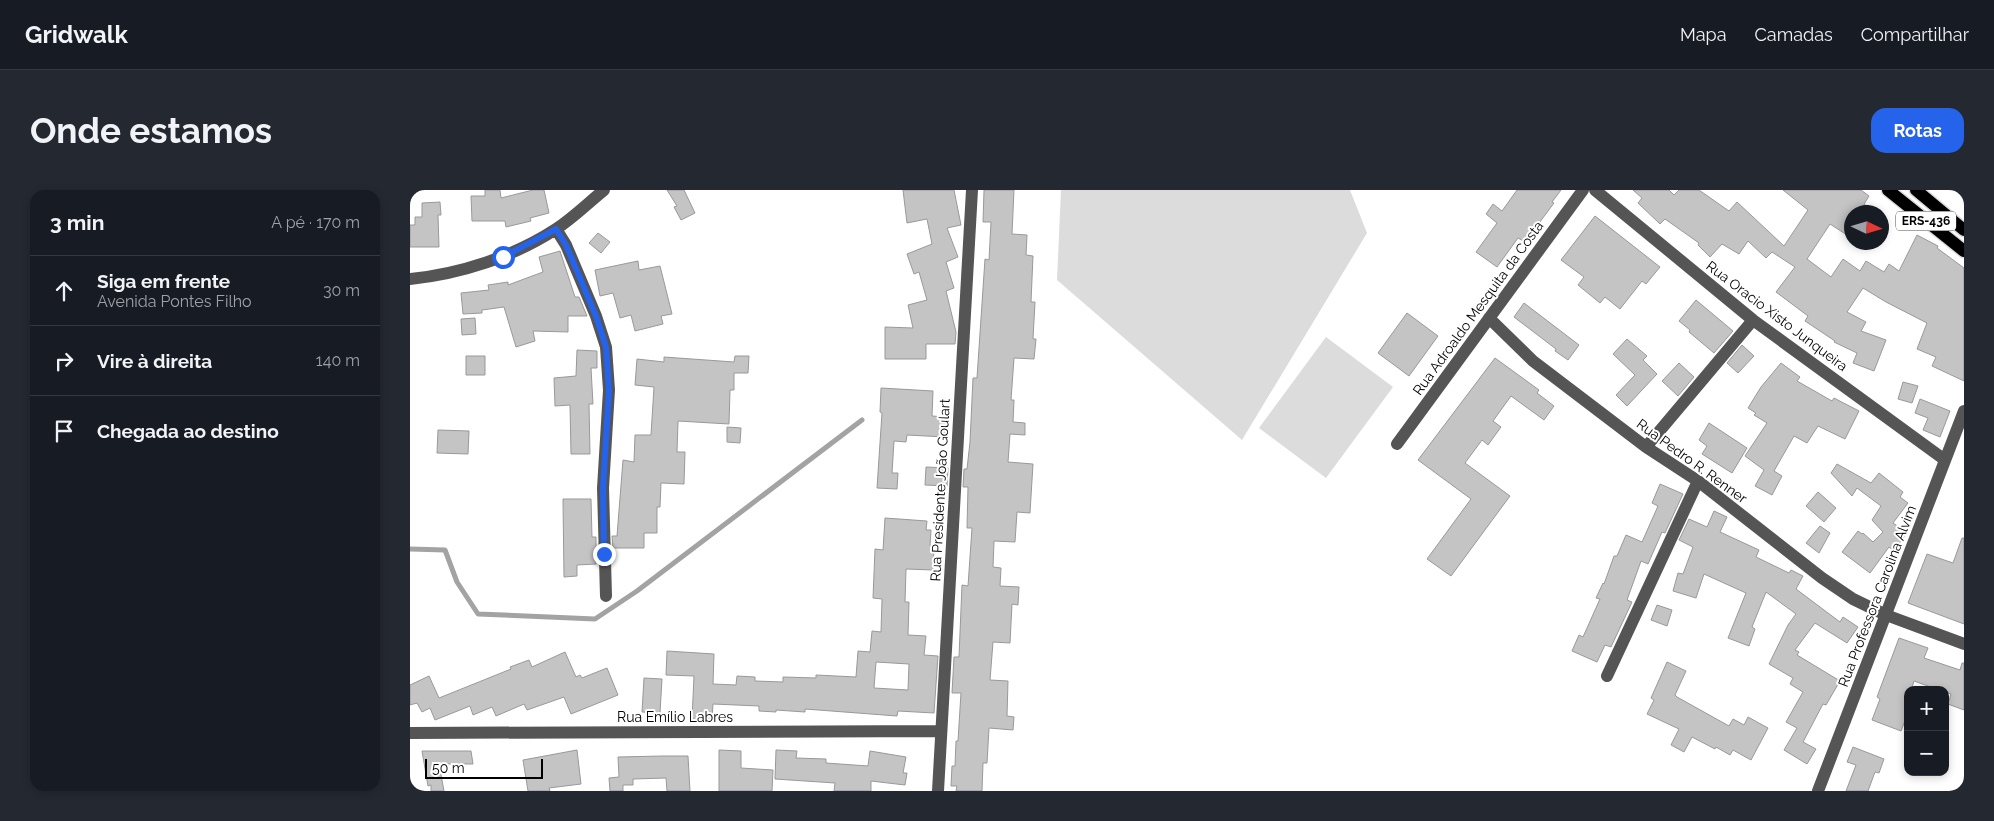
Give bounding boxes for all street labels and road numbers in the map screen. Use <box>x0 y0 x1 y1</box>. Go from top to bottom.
road number: ERS-436 <box>1896 212 1956 230</box>
street label: Rua Adroaldo Mesquita da Costa <box>1409 218 1547 398</box>
street label: Rua Oracio Xisto Junqueira <box>1703 258 1851 374</box>
street label: Rua Presidente João Goulart <box>927 398 953 582</box>
street label: Rua Pedro R. Renner <box>1634 416 1750 506</box>
street label: Rua Professora Carolina Alvim <box>1835 503 1919 689</box>
street label: Rua Emílio Labres <box>617 709 733 725</box>

